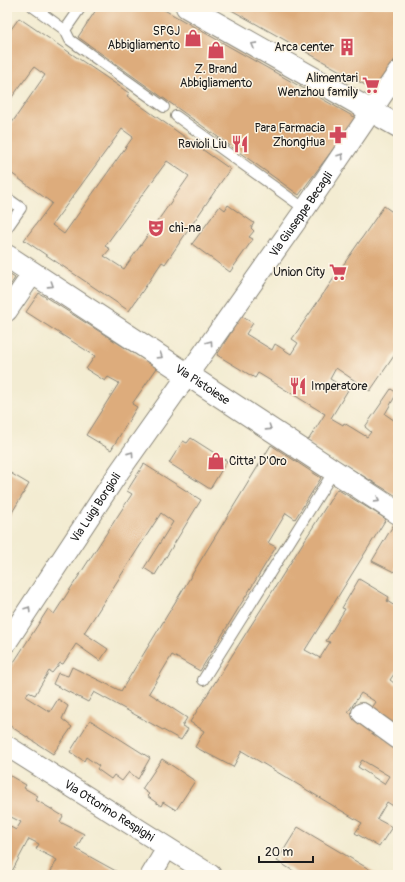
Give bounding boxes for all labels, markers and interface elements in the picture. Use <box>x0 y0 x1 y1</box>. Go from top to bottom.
place label: SPGJ Abbigliamento <box>107 24 181 53</box>
shop icon: SPGJ Abbigliamento <box>183 28 203 48</box>
building icon: Arca center <box>337 37 357 57</box>
shop icon: Z. Brand Abbigliamento <box>206 40 226 60</box>
place label: Arca center <box>274 40 335 55</box>
one-way arrow <box>251 42 258 49</box>
place label: Z. Brand Abbigliamento <box>180 62 253 91</box>
place label: Alimentari Wenzhou family <box>278 71 358 100</box>
supermarket icon: Alimentari Wenzhou family <box>361 75 381 95</box>
place label: Para Farmacia ZhongHua <box>254 121 325 150</box>
pharmacy icon: Para Farmacia ZhongHua <box>328 125 348 145</box>
restaurant icon: Ravioli Liu <box>230 134 250 154</box>
place label: Ravioli Liu <box>178 137 227 152</box>
one-way arrow <box>336 153 344 160</box>
street label: Via Giuseppe Becagli <box>266 169 336 260</box>
theatre icon: chì-na <box>146 218 166 238</box>
place label: chì-na <box>169 221 201 236</box>
supermarket icon: Union City <box>328 262 348 282</box>
place label: Union City <box>273 265 325 280</box>
one-way arrow <box>47 280 54 288</box>
one-way arrow <box>205 340 212 347</box>
one-way arrow <box>156 352 163 359</box>
street label: Via Pistoiese <box>172 361 233 408</box>
restaurant icon: Imperatore <box>288 376 308 396</box>
place label: Imperatore <box>311 379 367 394</box>
one-way arrow <box>264 423 271 430</box>
shop icon: Citta' D'Oro <box>206 451 226 471</box>
one-way arrow <box>126 452 133 459</box>
place label: Citta' D'Oro <box>229 454 287 469</box>
street label: Via Luigi Borgioli <box>67 470 124 545</box>
one-way arrow <box>373 495 380 502</box>
one-way arrow <box>24 607 31 614</box>
street label: Via Ottorino Respighi <box>61 777 157 845</box>
scale bar <box>259 838 313 864</box>
text: 20 m <box>265 845 294 860</box>

